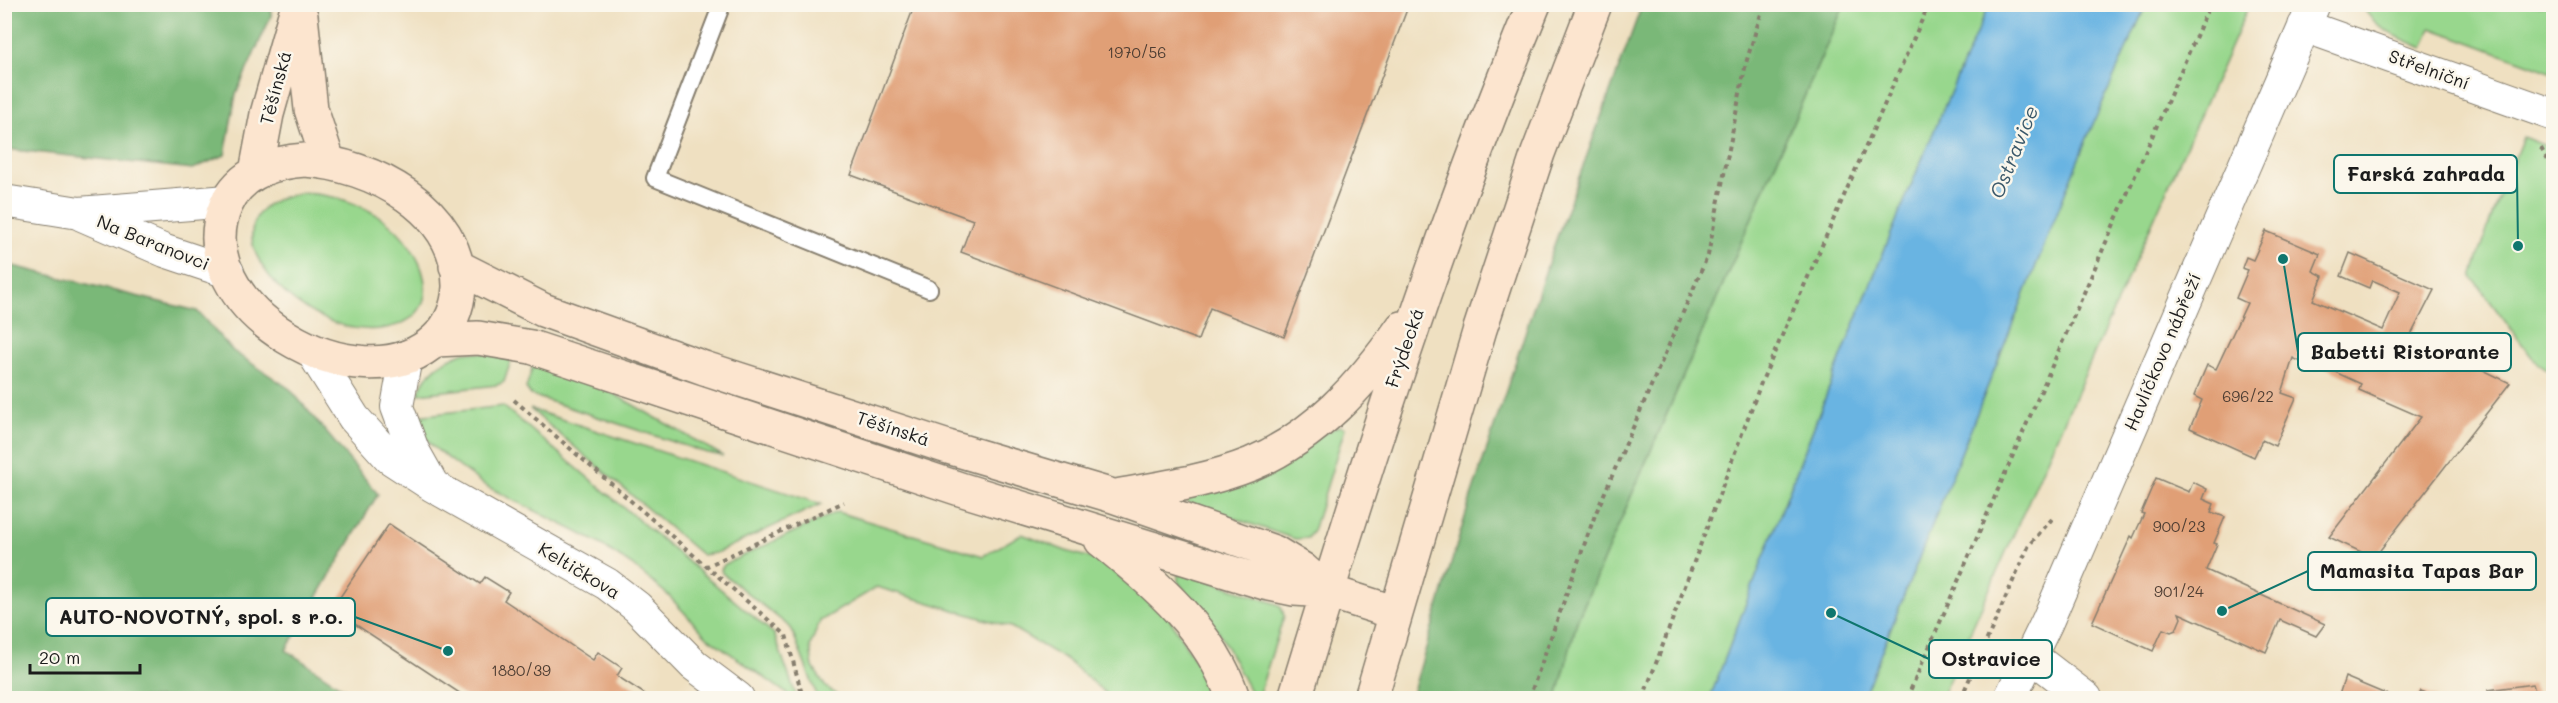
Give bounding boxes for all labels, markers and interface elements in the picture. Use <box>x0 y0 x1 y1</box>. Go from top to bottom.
house number: 1970/56 <box>1108 42 1166 62</box>
street label: Střelniční <box>2386 43 2473 95</box>
street label: Těšínská <box>254 48 296 127</box>
water label: Ostravice <box>1983 101 2043 202</box>
callout: Farská zahrada <box>2334 155 2517 193</box>
text: Farská zahrada <box>2347 160 2505 186</box>
street label: Na Baranovci <box>94 209 213 276</box>
street label: Havlíčkovo nábřeží <box>2118 269 2206 434</box>
street label: Frýdecká <box>1379 305 1429 391</box>
callout: Babetti Ristorante <box>2298 333 2511 371</box>
text: Babetti Ristorante <box>2311 338 2499 364</box>
house number: 696/22 <box>2222 386 2274 406</box>
street label: Těšínská <box>854 405 933 451</box>
house number: 900/23 <box>2153 516 2205 536</box>
street label: Keltičkova <box>534 536 625 604</box>
callout: Mamasita Tapas Bar <box>2308 552 2536 590</box>
text: Mamasita Tapas Bar <box>2320 557 2524 583</box>
house number: 901/24 <box>2154 581 2204 601</box>
callout: AUTO-NOVOTNÝ, spol. s r.o. <box>46 598 355 636</box>
text: AUTO-NOVOTNÝ, spol. s r.o. <box>59 603 343 629</box>
scale bar <box>30 637 140 675</box>
callout: Ostravice <box>1929 640 2052 678</box>
text: 20 m <box>39 645 80 669</box>
text: Ostravice <box>1941 645 2041 671</box>
house number: 1880/39 <box>491 660 551 680</box>

